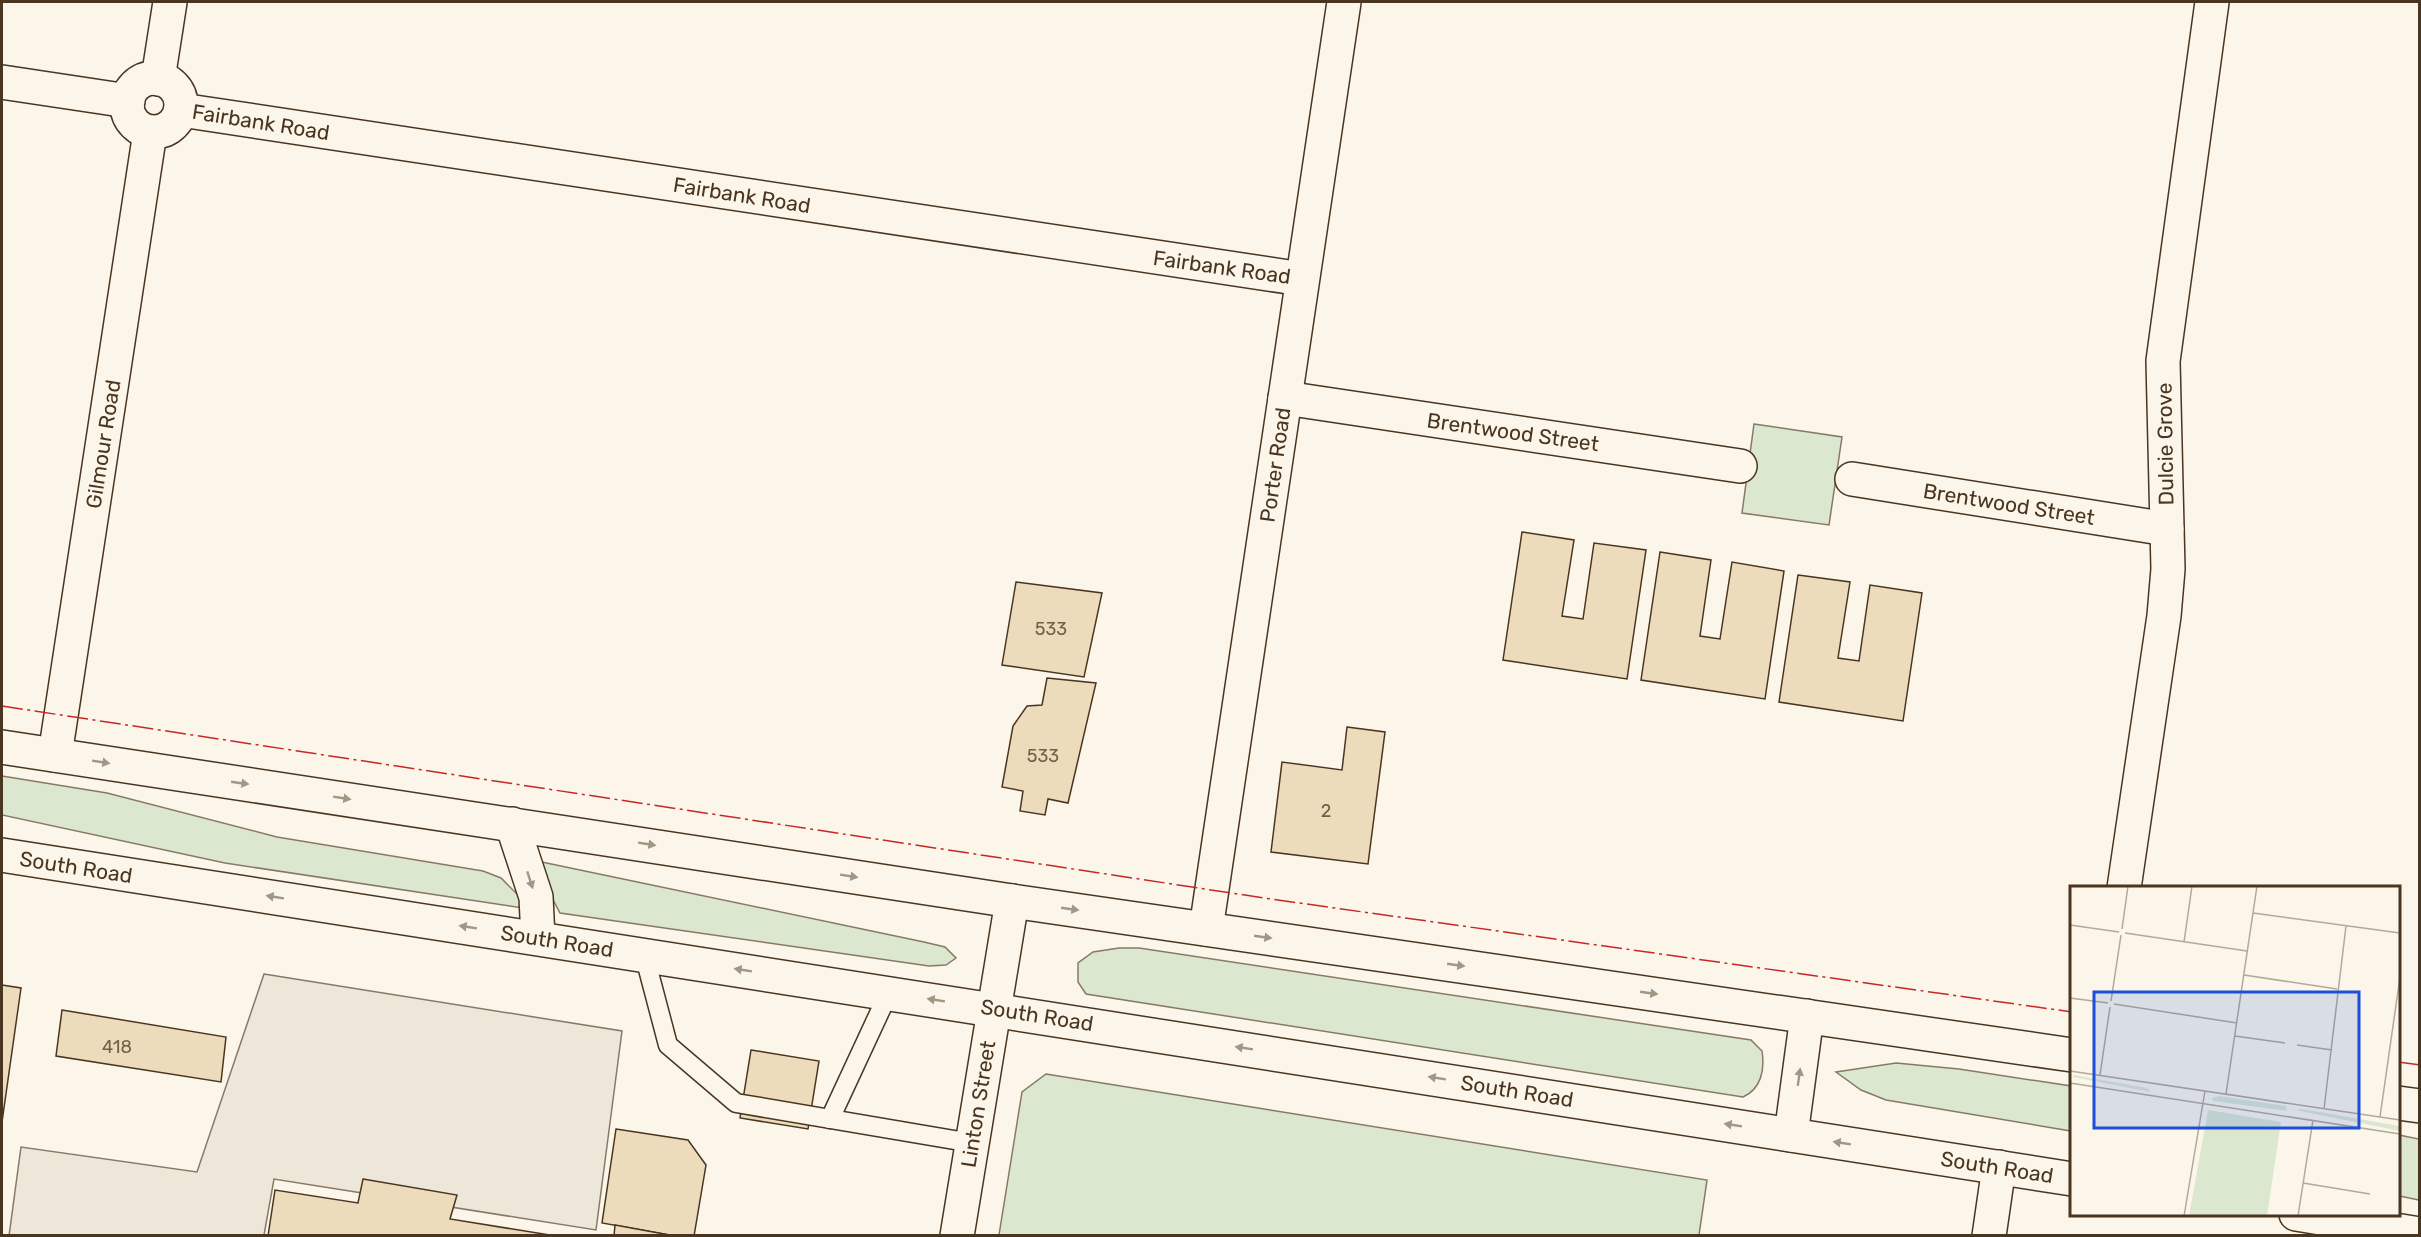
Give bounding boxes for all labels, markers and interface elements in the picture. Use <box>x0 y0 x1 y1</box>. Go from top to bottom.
street label: Fairbank Road <box>191 99 331 145</box>
street label: Fairbank Road <box>672 172 812 218</box>
street label: Fairbank Road <box>1152 245 1292 289</box>
street label: Gilmour Road <box>80 378 126 510</box>
street label: Dulcie Grove <box>2151 383 2179 505</box>
street label: Porter Road <box>1255 406 1295 524</box>
street label: Brentwood Street <box>1425 408 1601 456</box>
street label: Brentwood Street <box>1921 478 2097 530</box>
house number: 533 <box>1035 618 1067 640</box>
house number: 533 <box>1027 745 1059 767</box>
one-way arrow <box>92 758 111 767</box>
one-way arrow <box>231 779 250 788</box>
one-way arrow <box>332 794 351 803</box>
house number: 2 <box>1321 800 1331 822</box>
one-way arrow <box>637 840 656 849</box>
street label: South Road <box>18 846 134 888</box>
one-way arrow <box>526 871 536 889</box>
one-way arrow <box>840 871 859 880</box>
inset map <box>2070 886 2400 1216</box>
one-way arrow <box>265 893 284 902</box>
one-way arrow <box>1061 905 1080 914</box>
street label: South Road <box>499 920 615 962</box>
one-way arrow <box>458 922 477 931</box>
one-way arrow <box>1254 933 1273 942</box>
one-way arrow <box>1447 961 1466 970</box>
one-way arrow <box>734 965 753 974</box>
one-way arrow <box>1640 988 1659 997</box>
street label: South Road <box>979 994 1095 1036</box>
one-way arrow <box>926 995 945 1004</box>
house number: 418 <box>102 1036 132 1058</box>
street label: Linton Street <box>956 1039 1000 1169</box>
one-way arrow <box>1235 1043 1254 1052</box>
one-way arrow <box>1794 1067 1804 1086</box>
street label: South Road <box>1459 1070 1575 1112</box>
one-way arrow <box>1427 1074 1446 1083</box>
one-way arrow <box>1724 1121 1743 1130</box>
one-way arrow <box>1833 1138 1852 1147</box>
street label: South Road <box>1939 1146 2055 1188</box>

